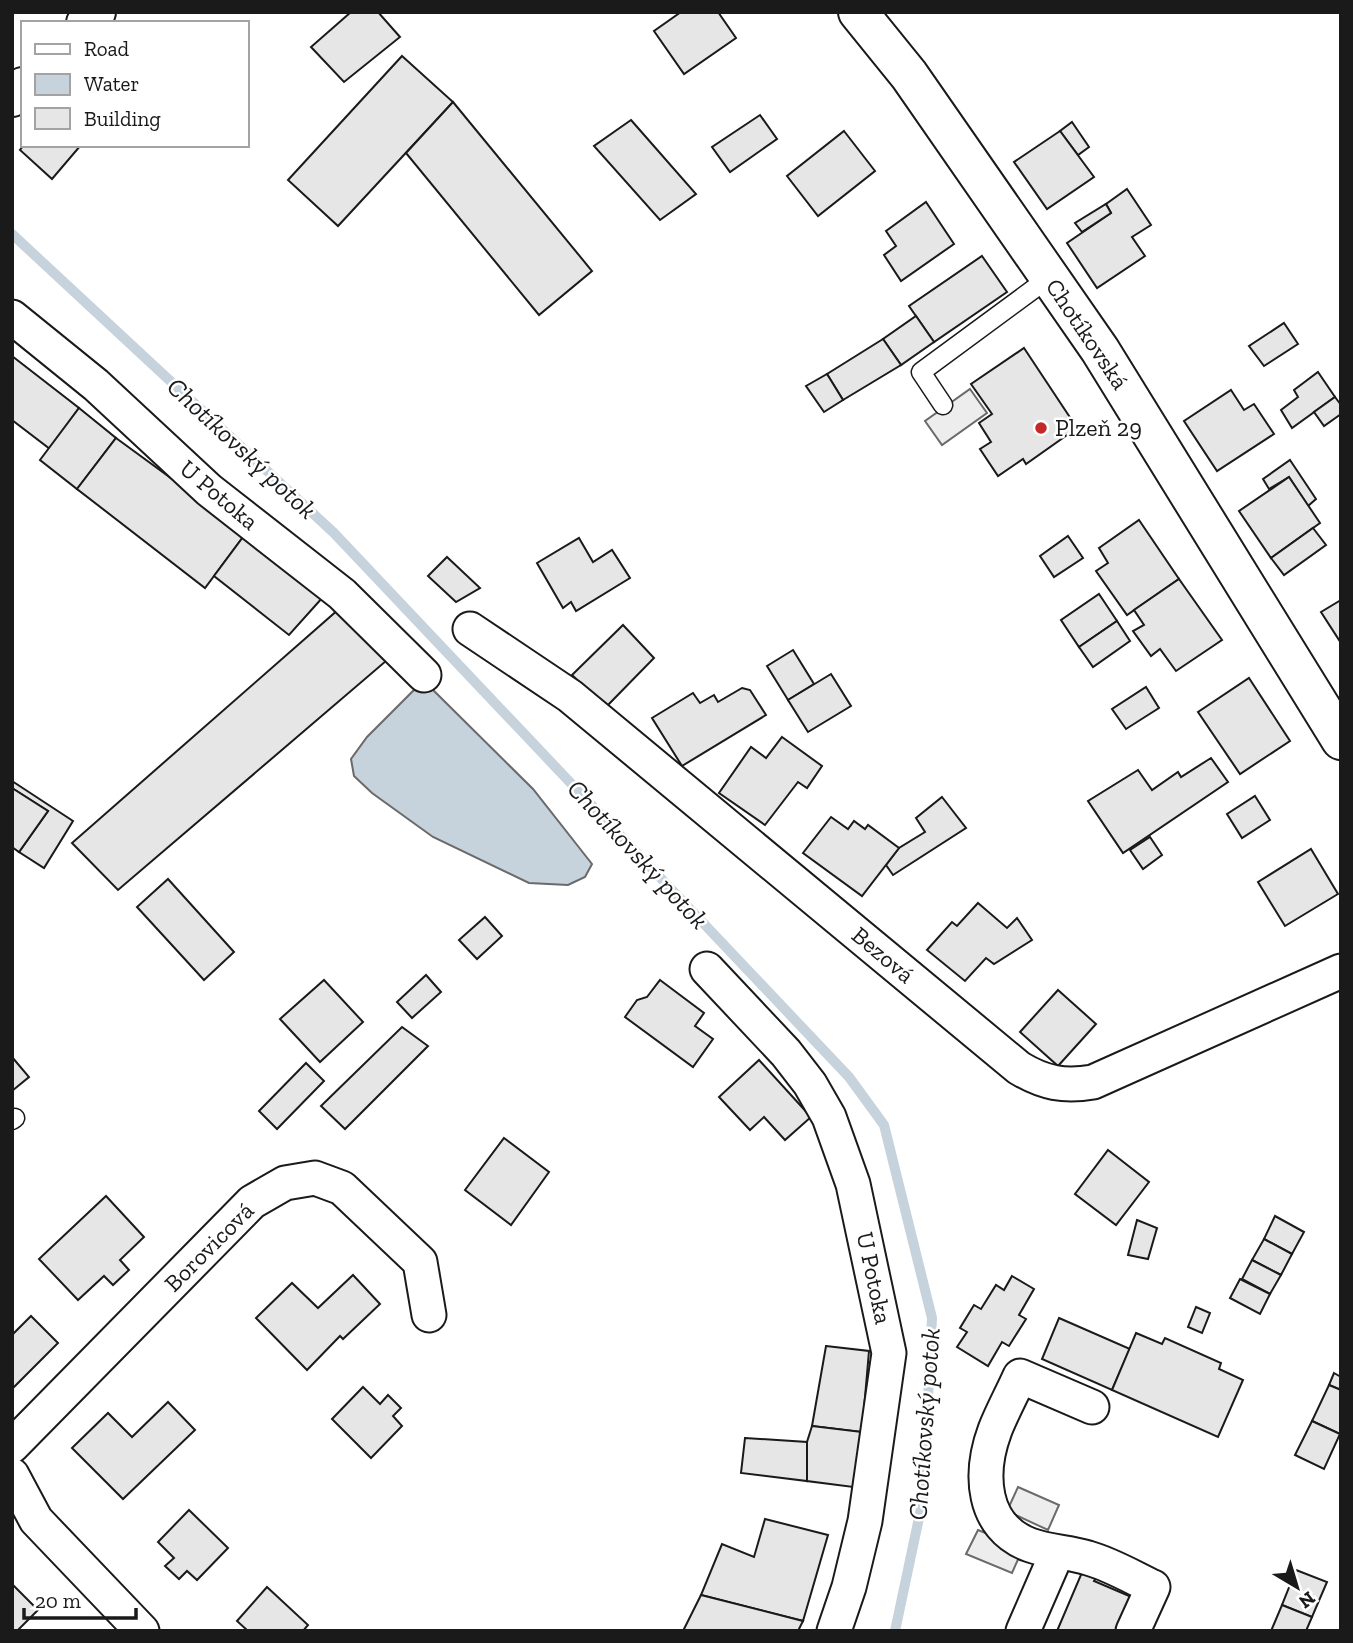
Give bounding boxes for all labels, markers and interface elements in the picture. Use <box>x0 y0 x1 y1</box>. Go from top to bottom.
legend <box>21 21 248 147</box>
text: Road <box>84 36 130 61</box>
text: Water <box>84 71 139 96</box>
text: Building <box>84 106 161 131</box>
street label: Chotíkovská <box>1040 273 1135 395</box>
water label: Chotíkovský potok <box>161 371 323 525</box>
place label: Plzeň 29 <box>1055 413 1142 442</box>
marker: Plzeň 29 <box>1033 420 1049 436</box>
street label: U Potoka <box>174 453 265 536</box>
water label: Chotíkovský potok <box>561 773 715 935</box>
street label: Bezová <box>846 920 921 989</box>
street label: Borovicová <box>158 1196 260 1297</box>
street label: U Potoka <box>851 1229 898 1327</box>
water label: Chotíkovský potok <box>901 1327 947 1521</box>
north arrow <box>1262 1552 1332 1622</box>
scale bar <box>24 1576 136 1620</box>
text: N <box>1294 1586 1320 1614</box>
text: 20 m <box>35 1588 81 1613</box>

